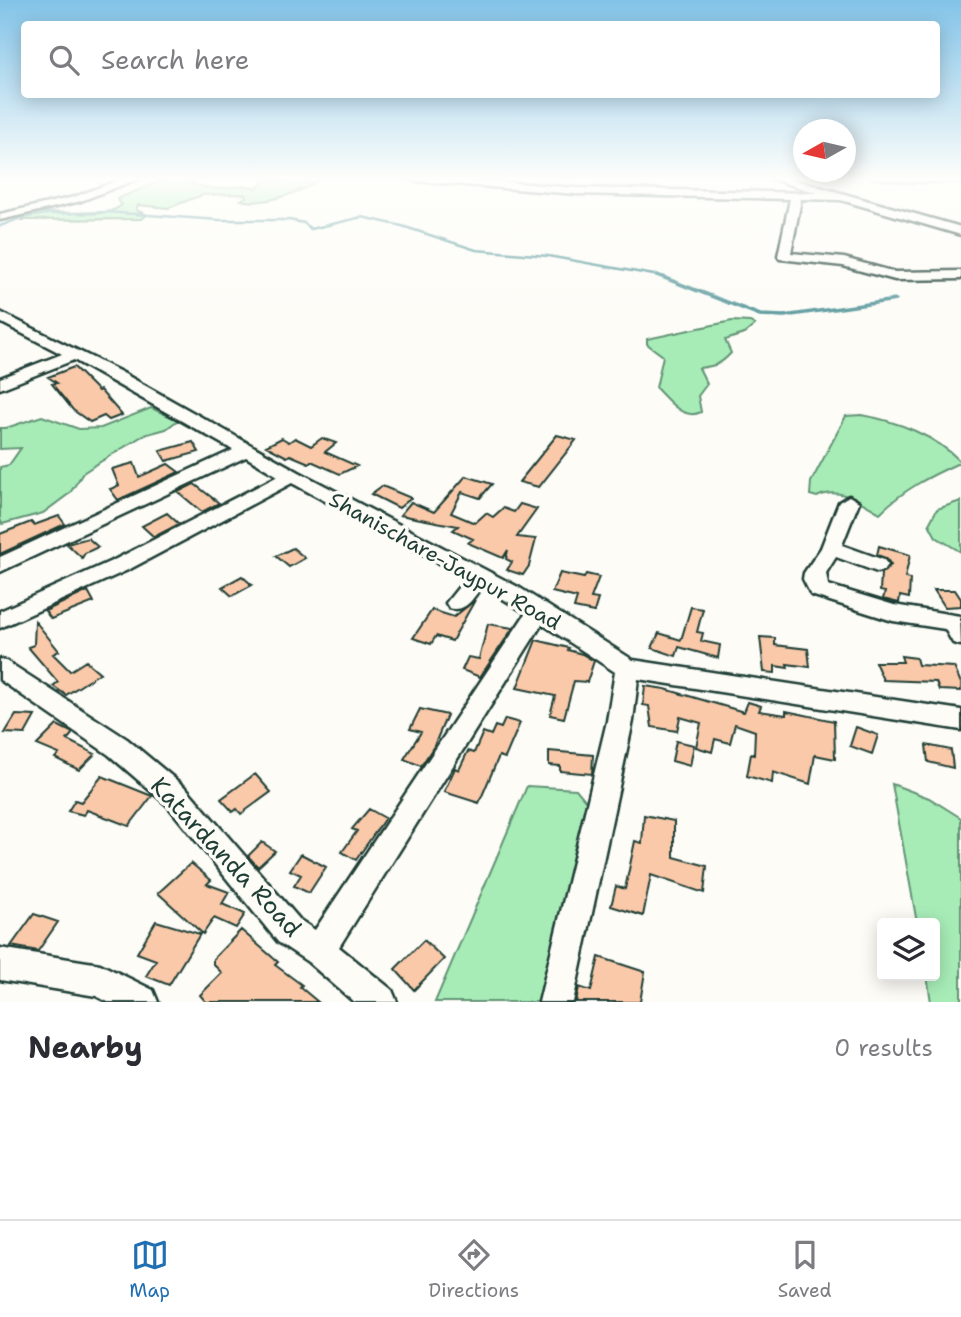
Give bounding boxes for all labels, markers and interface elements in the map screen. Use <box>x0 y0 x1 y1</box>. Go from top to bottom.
search box <box>21 21 940 98</box>
icon: search <box>45 41 83 79</box>
text: Search here <box>101 42 250 77</box>
north arrow <box>793 119 856 182</box>
street label: Shanischare-Jaypur Road <box>324 485 566 637</box>
street label: Katardanda Road <box>143 770 309 944</box>
map controls <box>877 918 940 981</box>
button: layers <box>877 918 940 981</box>
text: Nearby <box>28 1027 143 1068</box>
text: 0 results <box>834 1033 933 1063</box>
tab: Map <box>129 1236 170 1303</box>
tab: Directions <box>429 1236 519 1303</box>
tab: Saved <box>778 1236 832 1303</box>

